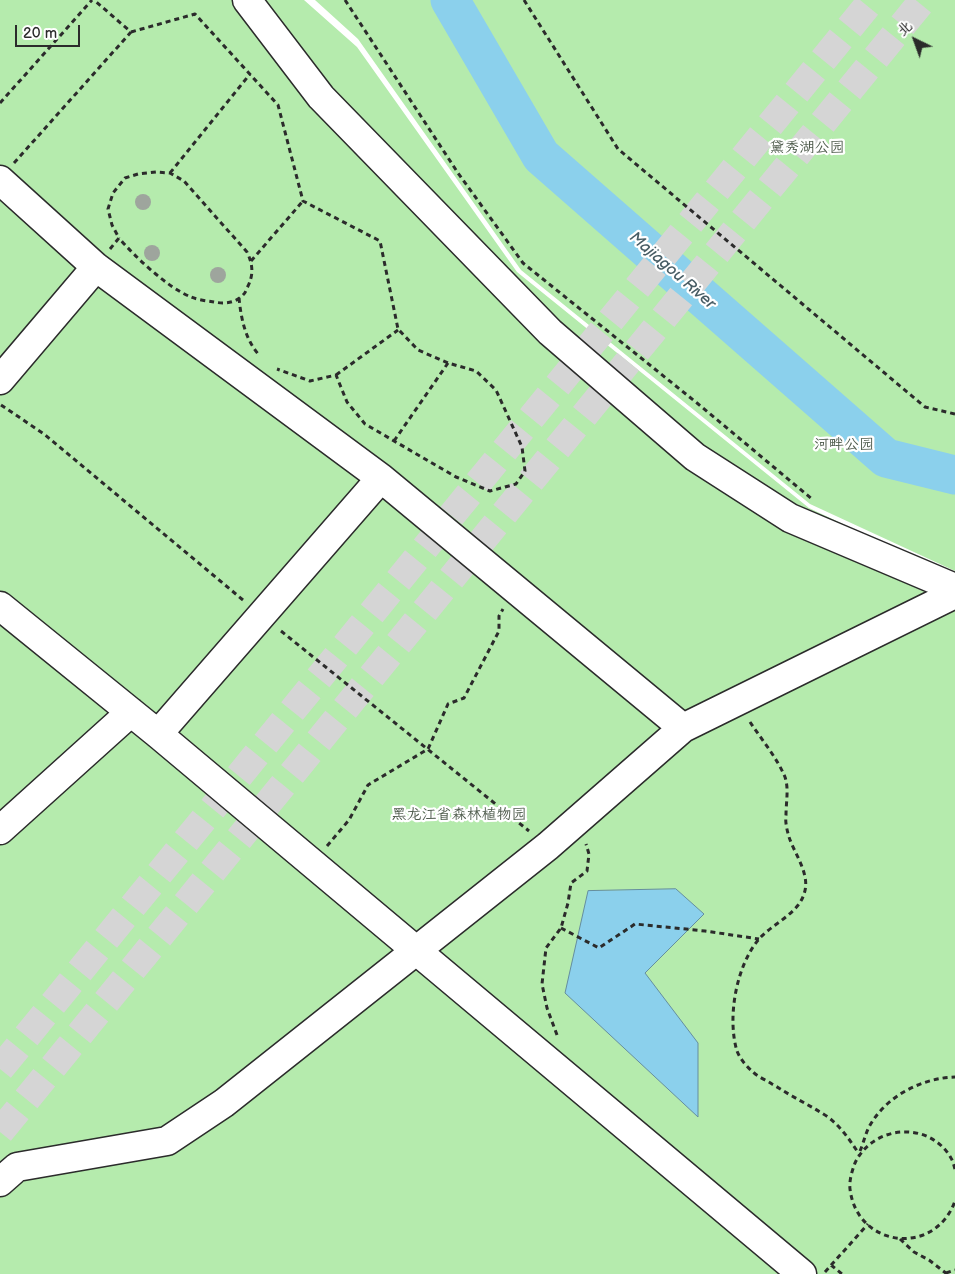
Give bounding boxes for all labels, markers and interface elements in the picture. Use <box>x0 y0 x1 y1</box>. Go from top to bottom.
scale bar <box>18 15 82 47</box>
north arrow <box>890 15 940 65</box>
text: 北 <box>894 17 916 39</box>
text: 20 m <box>23 24 57 43</box>
park label: 黛秀湖公园 <box>770 139 844 157</box>
water label: Majiagou River <box>625 228 719 314</box>
park label: 河畔公园 <box>814 436 874 454</box>
park label: 黑龙江省森林植物园 <box>392 806 526 824</box>

